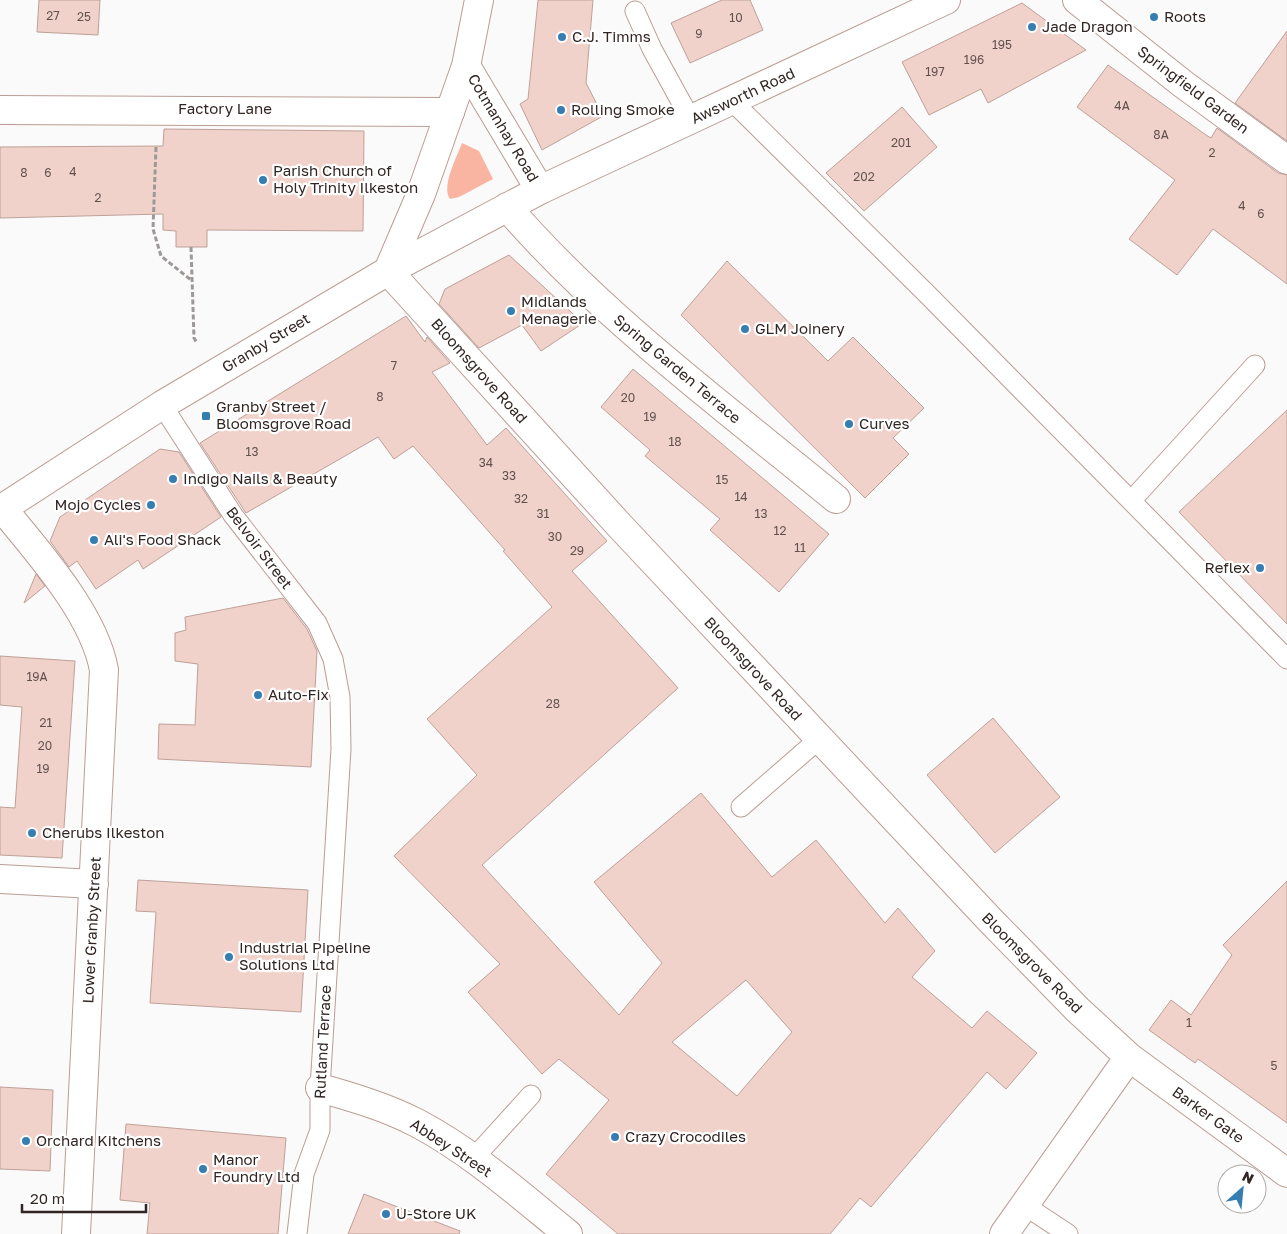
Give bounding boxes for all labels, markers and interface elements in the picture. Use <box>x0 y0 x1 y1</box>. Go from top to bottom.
place label: Roots <box>1164 7 1206 25</box>
house number: 27 <box>46 8 60 23</box>
house number: 25 <box>77 9 91 24</box>
house number: 10 <box>729 10 743 25</box>
marker: Roots <box>1148 11 1160 23</box>
place label: Jade Dragon <box>1042 17 1133 35</box>
marker: Jade Dragon <box>1026 21 1038 33</box>
house number: 9 <box>695 26 703 41</box>
place label: C.J. Timms <box>572 27 651 45</box>
marker: C.J. Timms <box>556 31 568 43</box>
house number: 195 <box>992 37 1012 52</box>
street label: Springfield Garden <box>1134 41 1253 137</box>
house number: 196 <box>964 52 984 67</box>
street label: Awsworth Road <box>688 63 797 127</box>
house number: 197 <box>925 64 945 79</box>
street label: Cotmanhay Road <box>465 70 543 185</box>
house number: 4A <box>1114 98 1130 113</box>
street label: Factory Lane <box>178 99 272 117</box>
place label: Rolling Smoke <box>571 100 675 118</box>
marker: Rolling Smoke <box>555 104 567 116</box>
house number: 8A <box>1153 127 1169 142</box>
house number: 201 <box>891 135 911 150</box>
house number: 2 <box>1209 145 1216 160</box>
place label: Parish Church of Holy Trinity Ilkeston <box>273 161 418 196</box>
house number: 4 <box>69 164 77 179</box>
house number: 8 <box>20 165 28 180</box>
house number: 6 <box>44 165 52 180</box>
house number: 202 <box>853 169 875 184</box>
marker: Parish Church of Holy Trinity Ilkeston <box>257 174 269 186</box>
house number: 2 <box>95 190 102 205</box>
house number: 4 <box>1238 198 1246 213</box>
house number: 6 <box>1257 206 1265 221</box>
place label: Midlands Menagerie <box>521 292 597 327</box>
marker: Midlands Menagerie <box>505 305 517 317</box>
street label: Granby Street <box>218 309 313 375</box>
street label: Spring Garden Terrace <box>611 310 745 427</box>
street label: Bloomsgrove Road <box>428 314 532 426</box>
place label: GLM Joinery <box>755 319 845 337</box>
marker: GLM Joinery <box>739 323 751 335</box>
house number: 7 <box>391 358 397 373</box>
house number: 8 <box>376 389 384 404</box>
house number: 20 <box>621 390 635 405</box>
place label: Granby Street / Bloomsgrove Road <box>216 397 351 432</box>
house number: 19 <box>643 409 657 424</box>
marker: Granby Street / Bloomsgrove Road <box>200 410 212 422</box>
place label: Curves <box>859 414 909 432</box>
marker: Curves <box>843 418 855 430</box>
house number: 18 <box>668 434 682 449</box>
house number: 13 <box>246 444 258 459</box>
house number: 34 <box>479 455 493 470</box>
house number: 33 <box>502 468 516 483</box>
place label: Indigo Nails & Beauty <box>183 469 338 487</box>
house number: 15 <box>716 472 728 487</box>
marker: Indigo Nails & Beauty <box>167 473 179 485</box>
house number: 14 <box>734 489 748 504</box>
house number: 32 <box>514 491 528 506</box>
place label: Mojo Cycles <box>55 495 141 513</box>
marker: Mojo Cycles <box>145 499 157 511</box>
street label: Belvoir Street <box>223 503 297 592</box>
house number: 31 <box>537 506 550 521</box>
house number: 13 <box>755 506 767 521</box>
house number: 12 <box>774 523 786 538</box>
house number: 30 <box>548 529 562 544</box>
place label: Ali's Food Shack <box>104 530 222 548</box>
marker: Ali's Food Shack <box>88 534 100 546</box>
house number: 11 <box>794 540 806 555</box>
house number: 29 <box>570 543 584 558</box>
place label: Reflex <box>1205 558 1250 576</box>
marker: Reflex <box>1254 562 1266 574</box>
street label: Bloomsgrove Road <box>701 613 806 724</box>
house number: 19A <box>26 669 48 684</box>
place label: Auto-Fix <box>268 685 329 703</box>
marker: Auto-Fix <box>252 689 264 701</box>
house number: 28 <box>546 696 560 711</box>
house number: 21 <box>40 715 53 730</box>
house number: 20 <box>38 738 52 753</box>
house number: 19 <box>36 761 50 776</box>
place label: Cherubs Ilkeston <box>42 823 165 841</box>
marker: Cherubs Ilkeston <box>26 827 38 839</box>
street label: Lower Granby Street <box>78 856 104 1004</box>
street label: Bloomsgrove Road <box>979 908 1087 1016</box>
place label: Industrial Pipeline Solutions Ltd <box>239 938 371 973</box>
marker: Industrial Pipeline Solutions Ltd <box>223 951 235 963</box>
street label: Rutland Terrace <box>310 984 334 1099</box>
house number: 1 <box>1186 1015 1192 1030</box>
house number: 5 <box>1271 1058 1278 1073</box>
street label: Barker Gate <box>1169 1082 1248 1146</box>
street label: Abbey Street <box>407 1114 496 1180</box>
place label: Crazy Crocodiles <box>625 1127 746 1145</box>
place label: Orchard Kitchens <box>36 1131 161 1149</box>
marker: Crazy Crocodiles <box>609 1131 621 1143</box>
marker: Orchard Kitchens <box>20 1135 32 1147</box>
place label: Manor Foundry Ltd <box>213 1150 300 1185</box>
marker: Manor Foundry Ltd <box>197 1163 209 1175</box>
north arrow <box>1217 1164 1267 1214</box>
text: N <box>1240 1167 1257 1187</box>
scale bar <box>22 1182 146 1214</box>
text: 20 m <box>30 1189 65 1207</box>
place label: U-Store UK <box>396 1204 476 1222</box>
marker: U-Store UK <box>380 1208 392 1220</box>

